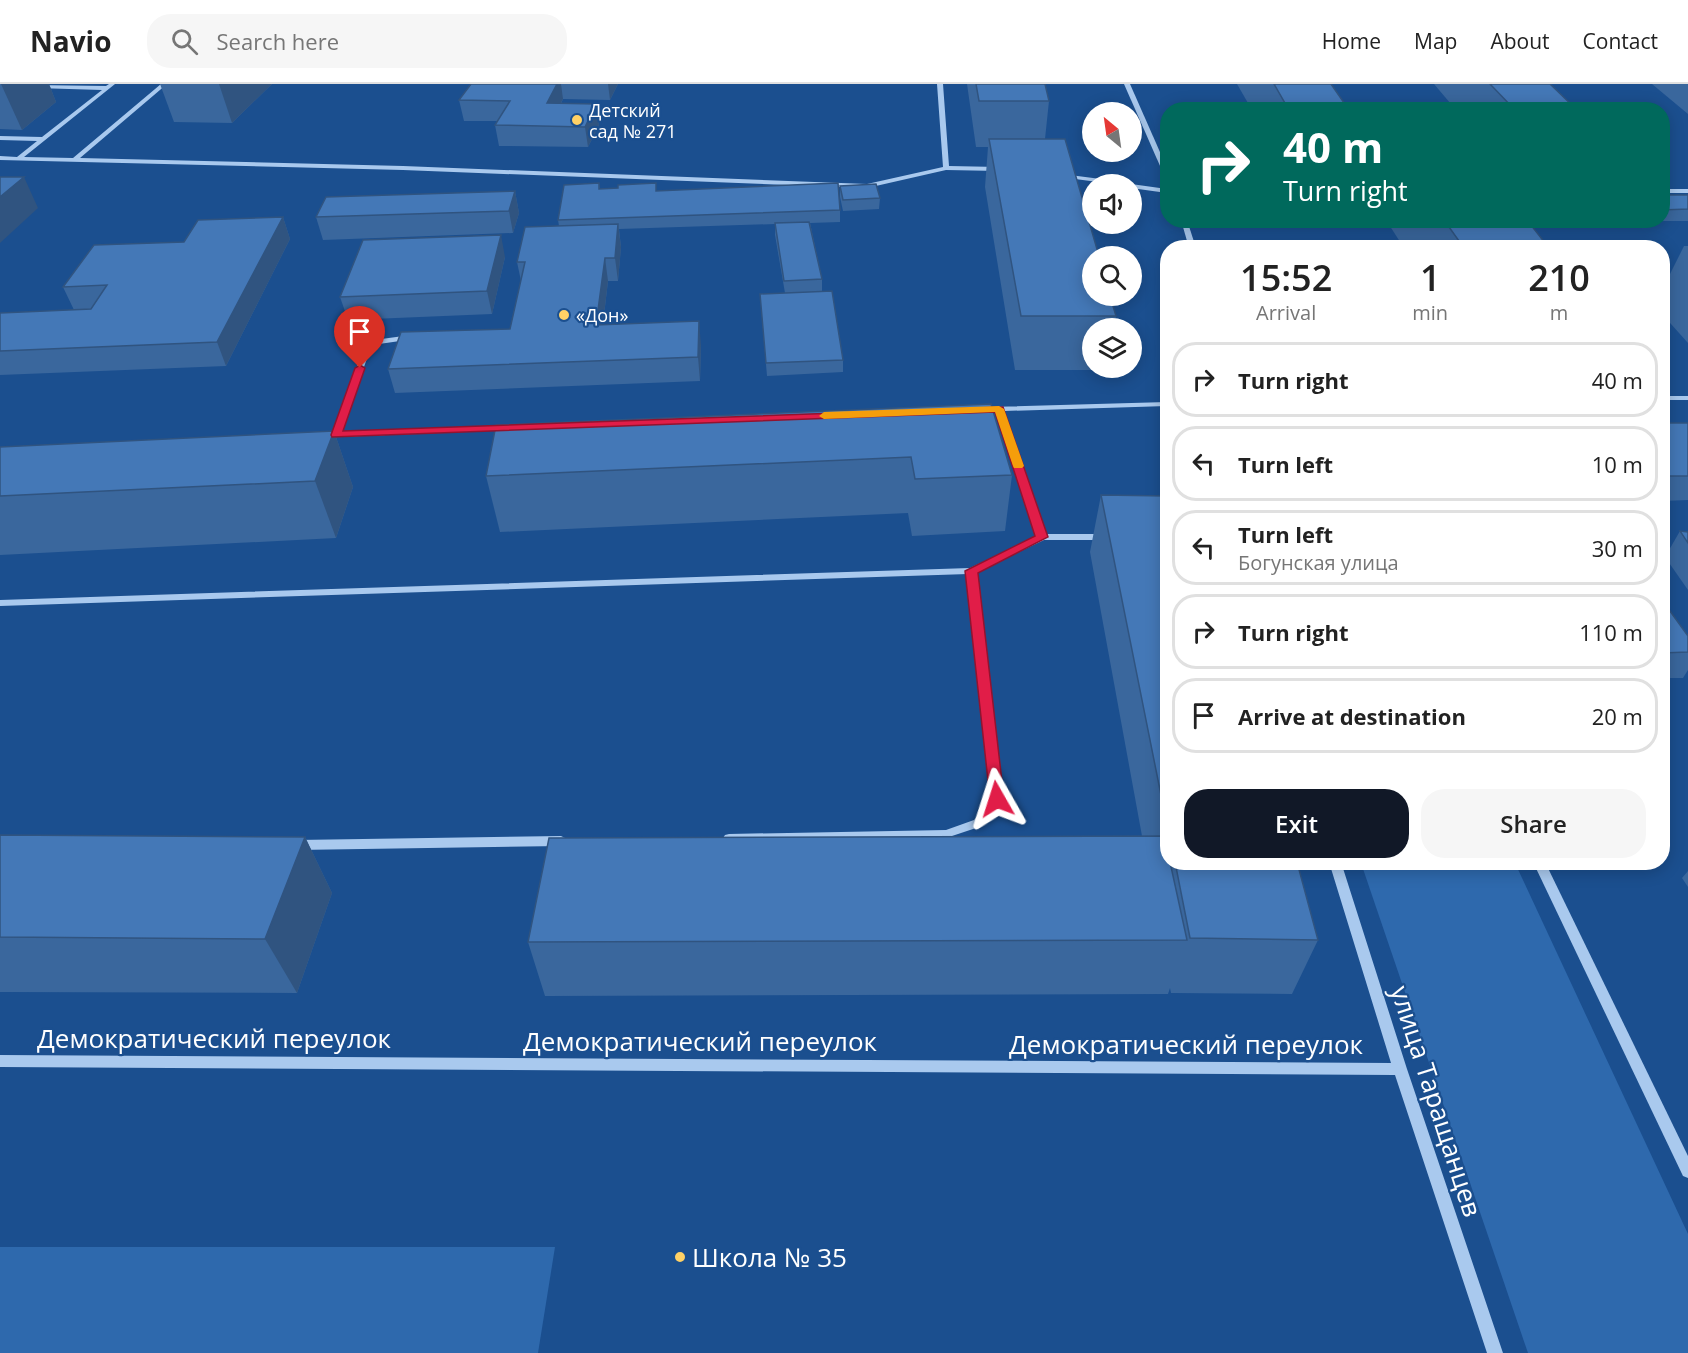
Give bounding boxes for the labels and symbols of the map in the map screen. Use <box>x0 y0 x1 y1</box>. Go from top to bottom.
place label: Детский сад № 271 <box>589 98 677 143</box>
north arrow <box>1082 102 1142 162</box>
marker: Детский сад № 271 <box>570 113 584 127</box>
place label: «Дон» <box>576 303 628 327</box>
pin <box>334 306 385 368</box>
marker: «Дон» <box>557 308 571 322</box>
position arrow <box>965 767 1029 831</box>
street label: улица Таращанцев <box>1383 981 1491 1221</box>
street label: Демократический переулок <box>37 1020 392 1056</box>
street label: Демократический переулок <box>523 1023 878 1059</box>
street label: Демократический переулок <box>1009 1026 1364 1062</box>
place label: Школа № 35 <box>692 1239 847 1275</box>
marker: Школа № 35 <box>673 1250 687 1264</box>

